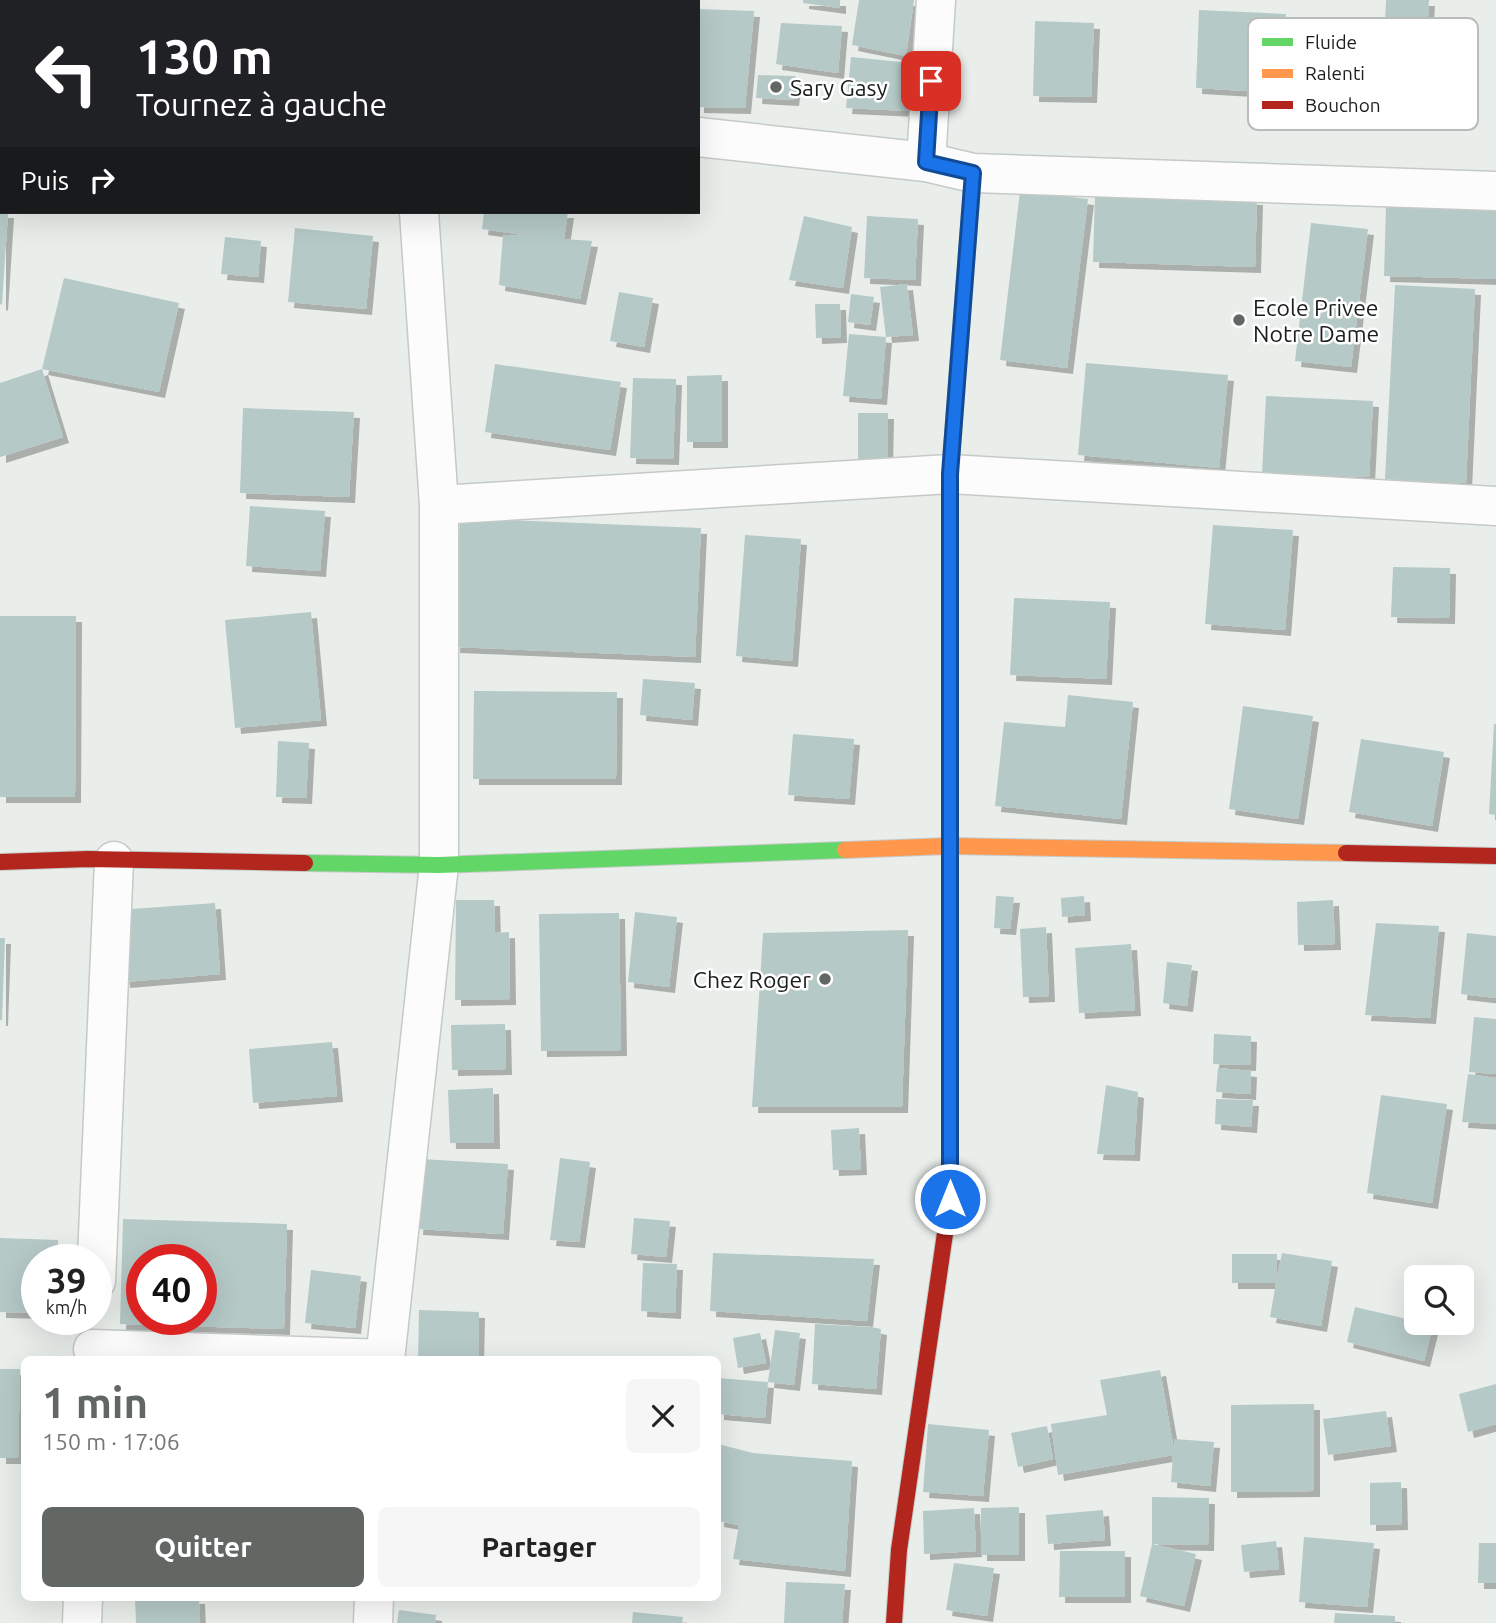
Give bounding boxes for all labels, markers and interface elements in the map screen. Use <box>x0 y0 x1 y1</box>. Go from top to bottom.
legend <box>1248 18 1478 130</box>
icon: left <box>21 28 112 119</box>
text: 130 m <box>136 28 273 83</box>
text: Fluide <box>1305 31 1357 53</box>
pin <box>901 51 961 111</box>
icon: arrive <box>912 62 950 100</box>
text: Ralenti <box>1305 62 1365 84</box>
place label: Sary Gasy <box>790 75 888 100</box>
marker: Sary Gasy <box>768 79 784 95</box>
text: Tournez à gauche <box>136 86 387 122</box>
text: Bouchon <box>1305 94 1381 116</box>
icon: right <box>83 161 121 199</box>
text: Puis <box>21 166 69 195</box>
place label: Ecole Privee Notre Dame <box>1253 295 1379 346</box>
marker: Ecole Privee Notre Dame <box>1231 312 1247 328</box>
place label: Chez Roger <box>693 967 811 992</box>
marker: Chez Roger <box>817 971 833 987</box>
position arrow <box>913 1162 987 1236</box>
speed limit sign: 40 <box>126 1244 217 1335</box>
text: 39 <box>47 1260 86 1300</box>
map controls <box>1404 1265 1474 1335</box>
button: search <box>1404 1265 1474 1335</box>
text: km/h <box>46 1297 87 1317</box>
text: 1 min <box>42 1379 148 1426</box>
button: close <box>626 1379 700 1453</box>
text: 150 m · 17:06 <box>42 1429 180 1454</box>
button: Quitter <box>42 1507 364 1587</box>
button: Partager <box>378 1507 700 1587</box>

